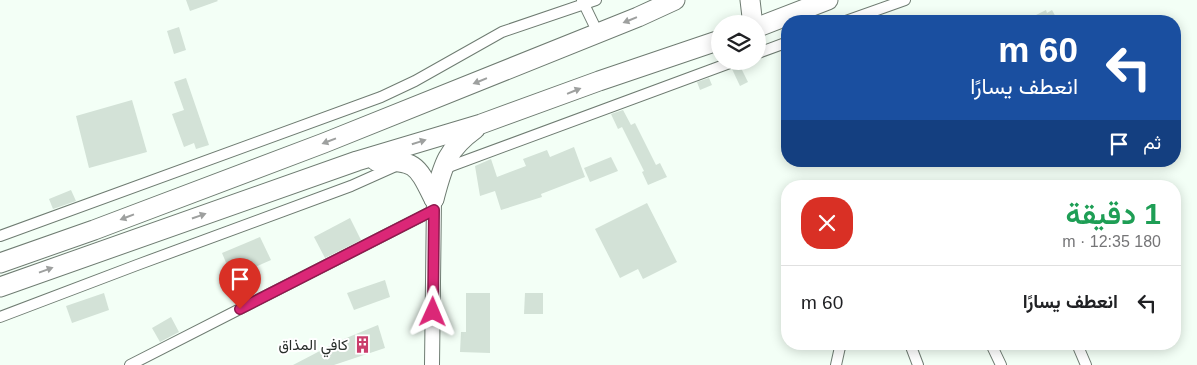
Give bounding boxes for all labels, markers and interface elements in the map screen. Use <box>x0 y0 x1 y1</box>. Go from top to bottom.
map controls <box>711 15 766 70</box>
button: layers <box>711 15 766 70</box>
one-way arrow <box>622 16 637 24</box>
text: 60 m <box>998 30 1078 69</box>
icon: left <box>1096 35 1161 100</box>
text: انعطف يسارًا <box>970 74 1078 99</box>
one-way arrow <box>473 78 487 86</box>
one-way arrow <box>567 87 581 95</box>
icon: arrive <box>1105 130 1133 158</box>
text: ثم <box>1143 132 1161 153</box>
one-way arrow <box>412 137 427 145</box>
one-way arrow <box>321 138 336 145</box>
button: close <box>801 197 853 249</box>
text: 1 دقيقة <box>1066 197 1161 230</box>
one-way arrow <box>192 212 207 220</box>
one-way arrow <box>120 214 135 221</box>
text: 180 m · 12:35 <box>1062 233 1161 250</box>
pin <box>219 258 261 309</box>
icon: arrive <box>226 265 254 293</box>
one-way arrow <box>39 266 54 274</box>
position arrow <box>406 285 458 337</box>
icon: left <box>1133 289 1161 317</box>
text: انعطف يسارًا <box>1023 291 1118 312</box>
text: 60 m <box>801 292 843 313</box>
building icon: كافي المذاق <box>352 334 372 354</box>
place label: كافي المذاق <box>278 336 348 358</box>

